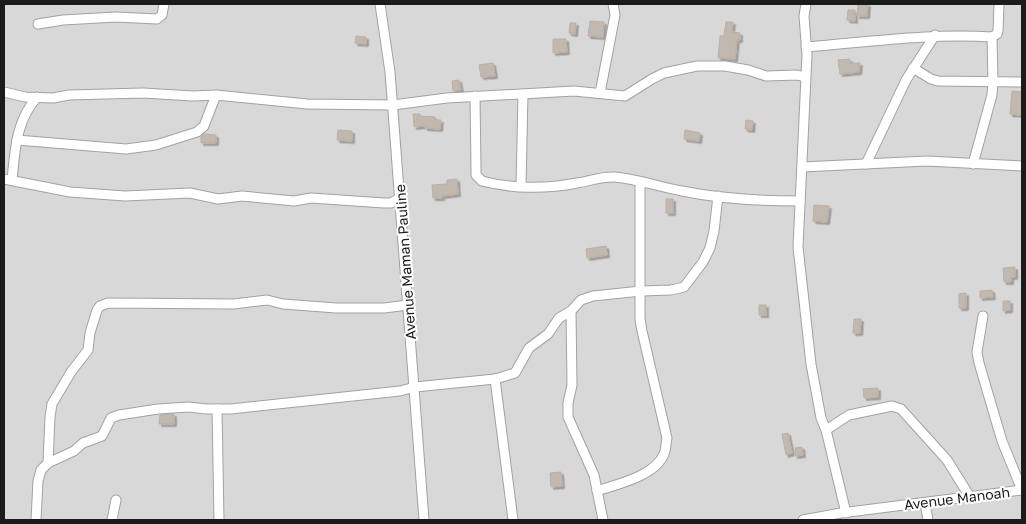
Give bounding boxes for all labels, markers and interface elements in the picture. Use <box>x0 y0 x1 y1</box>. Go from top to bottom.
street label: Avenue Maman Pauline <box>391 184 419 340</box>
street label: Avenue Manoah <box>903 483 1011 513</box>

